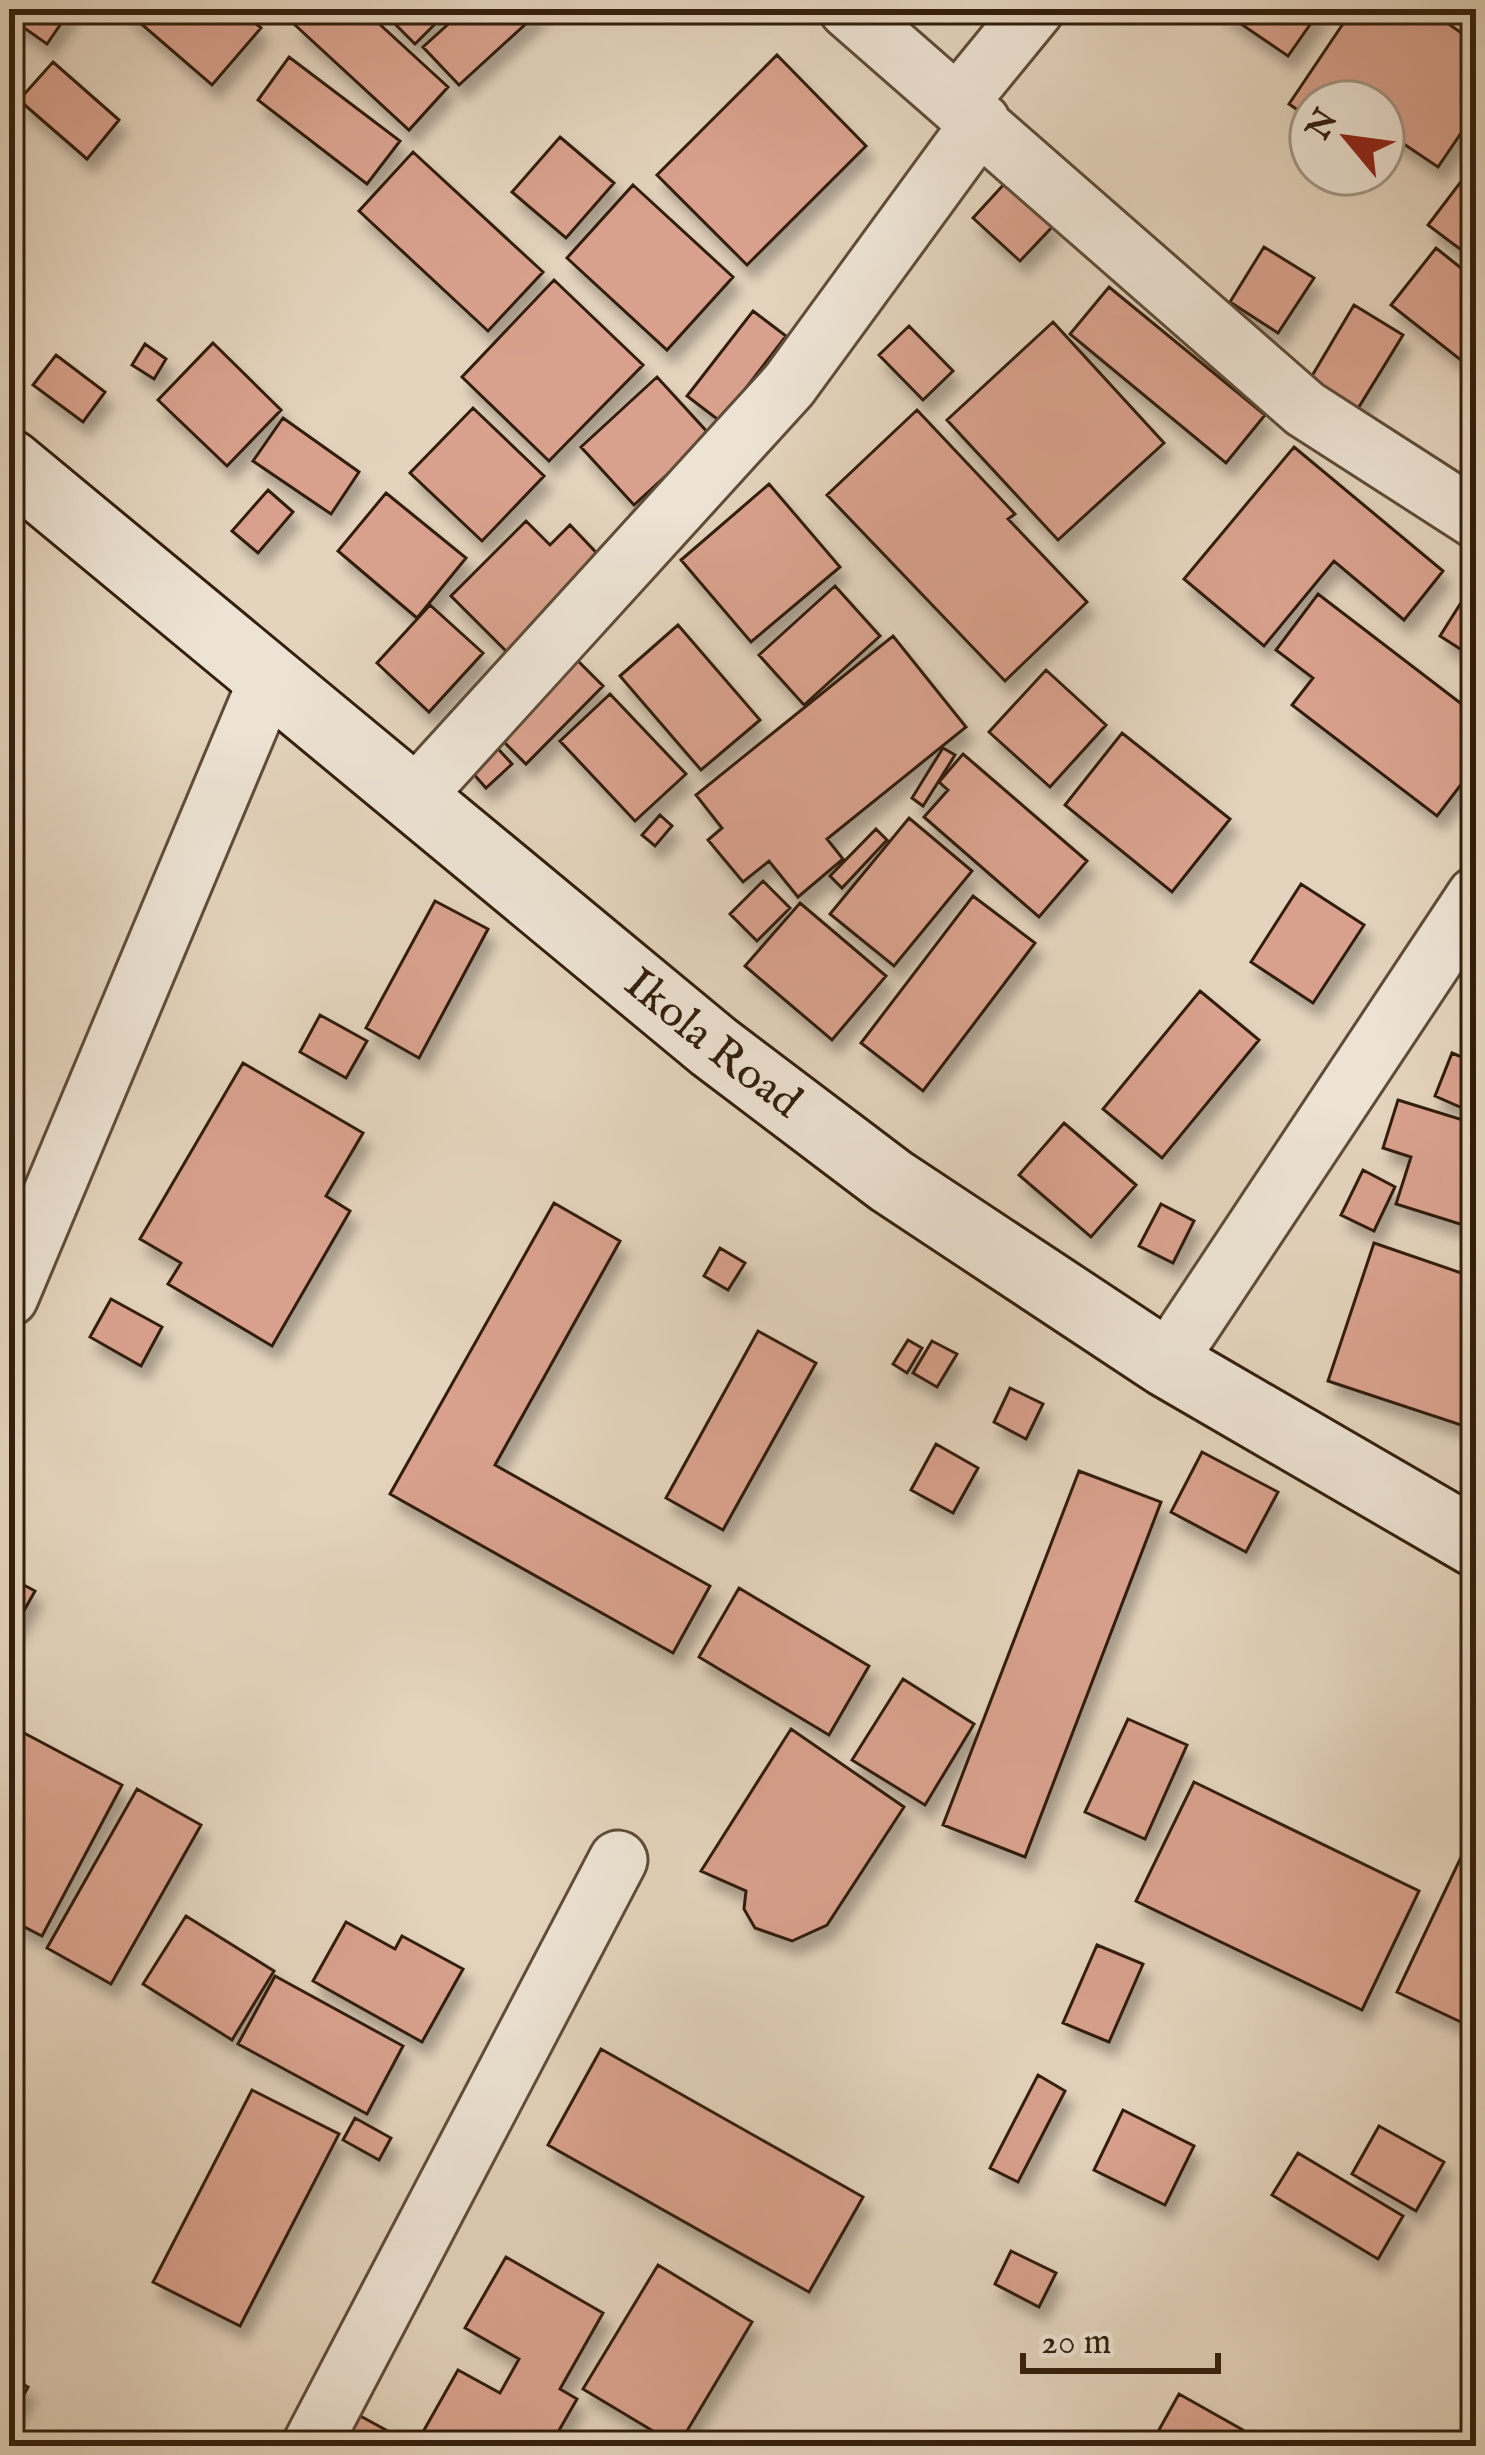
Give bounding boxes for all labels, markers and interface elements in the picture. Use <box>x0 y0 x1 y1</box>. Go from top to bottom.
north arrow <box>1287 78 1407 198</box>
text: N <box>1298 102 1349 148</box>
street label: Ikola Road <box>612 956 813 1132</box>
scale bar <box>1023 2299 1218 2373</box>
text: 20 m <box>1041 2320 1111 2366</box>

